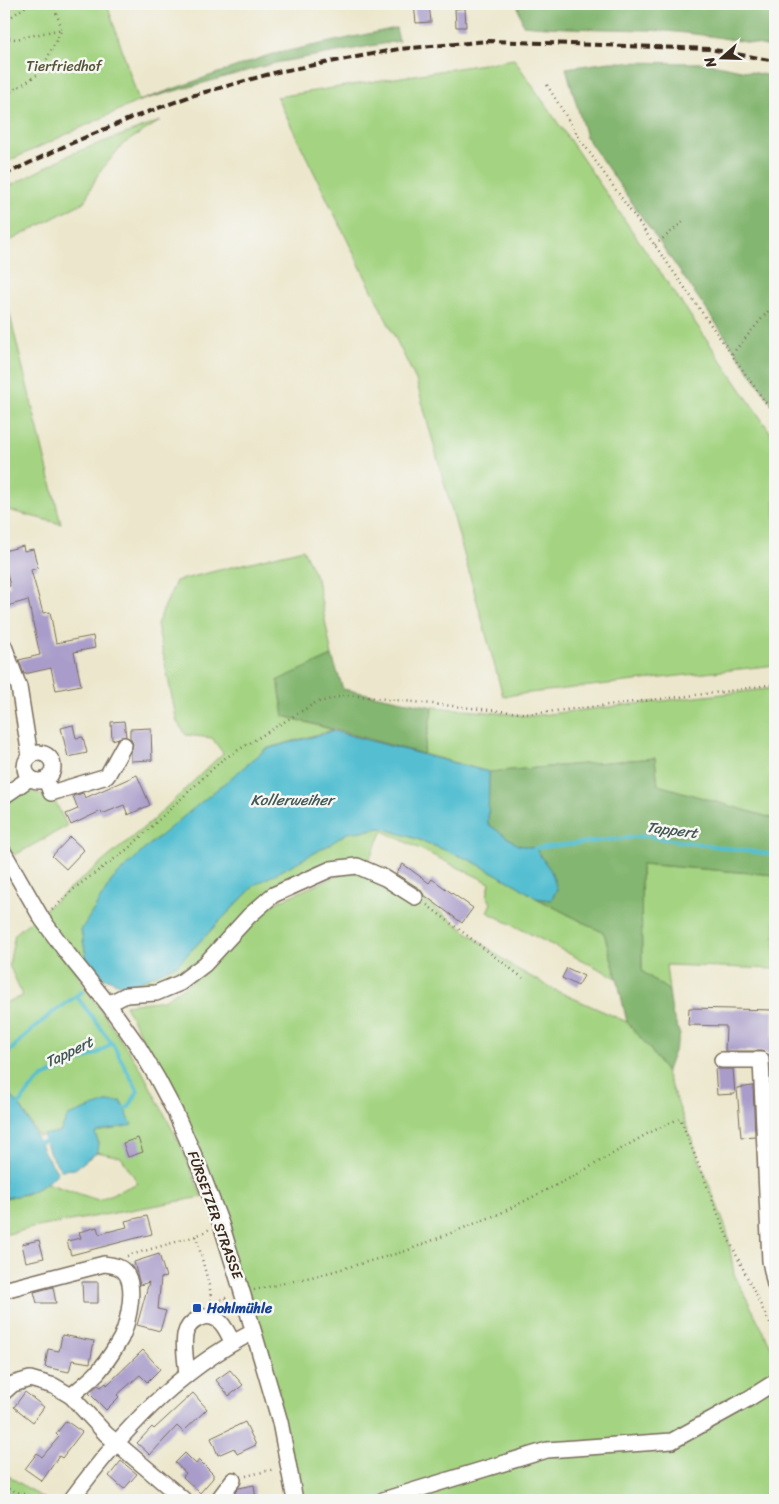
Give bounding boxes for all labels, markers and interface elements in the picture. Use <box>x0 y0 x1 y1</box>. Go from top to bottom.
north arrow <box>696 32 746 82</box>
text: N <box>697 53 724 72</box>
park label: Tierfriedhof <box>26 54 104 79</box>
water label: Kollerweiher <box>251 787 336 813</box>
water label: Tappert <box>645 814 700 846</box>
water label: Tappert <box>40 1029 99 1075</box>
street label: FÜRSETZER STRASSE <box>180 1147 250 1284</box>
place label: Hohlmühle <box>206 1296 273 1321</box>
marker: Hohlmühle <box>191 1302 203 1314</box>

